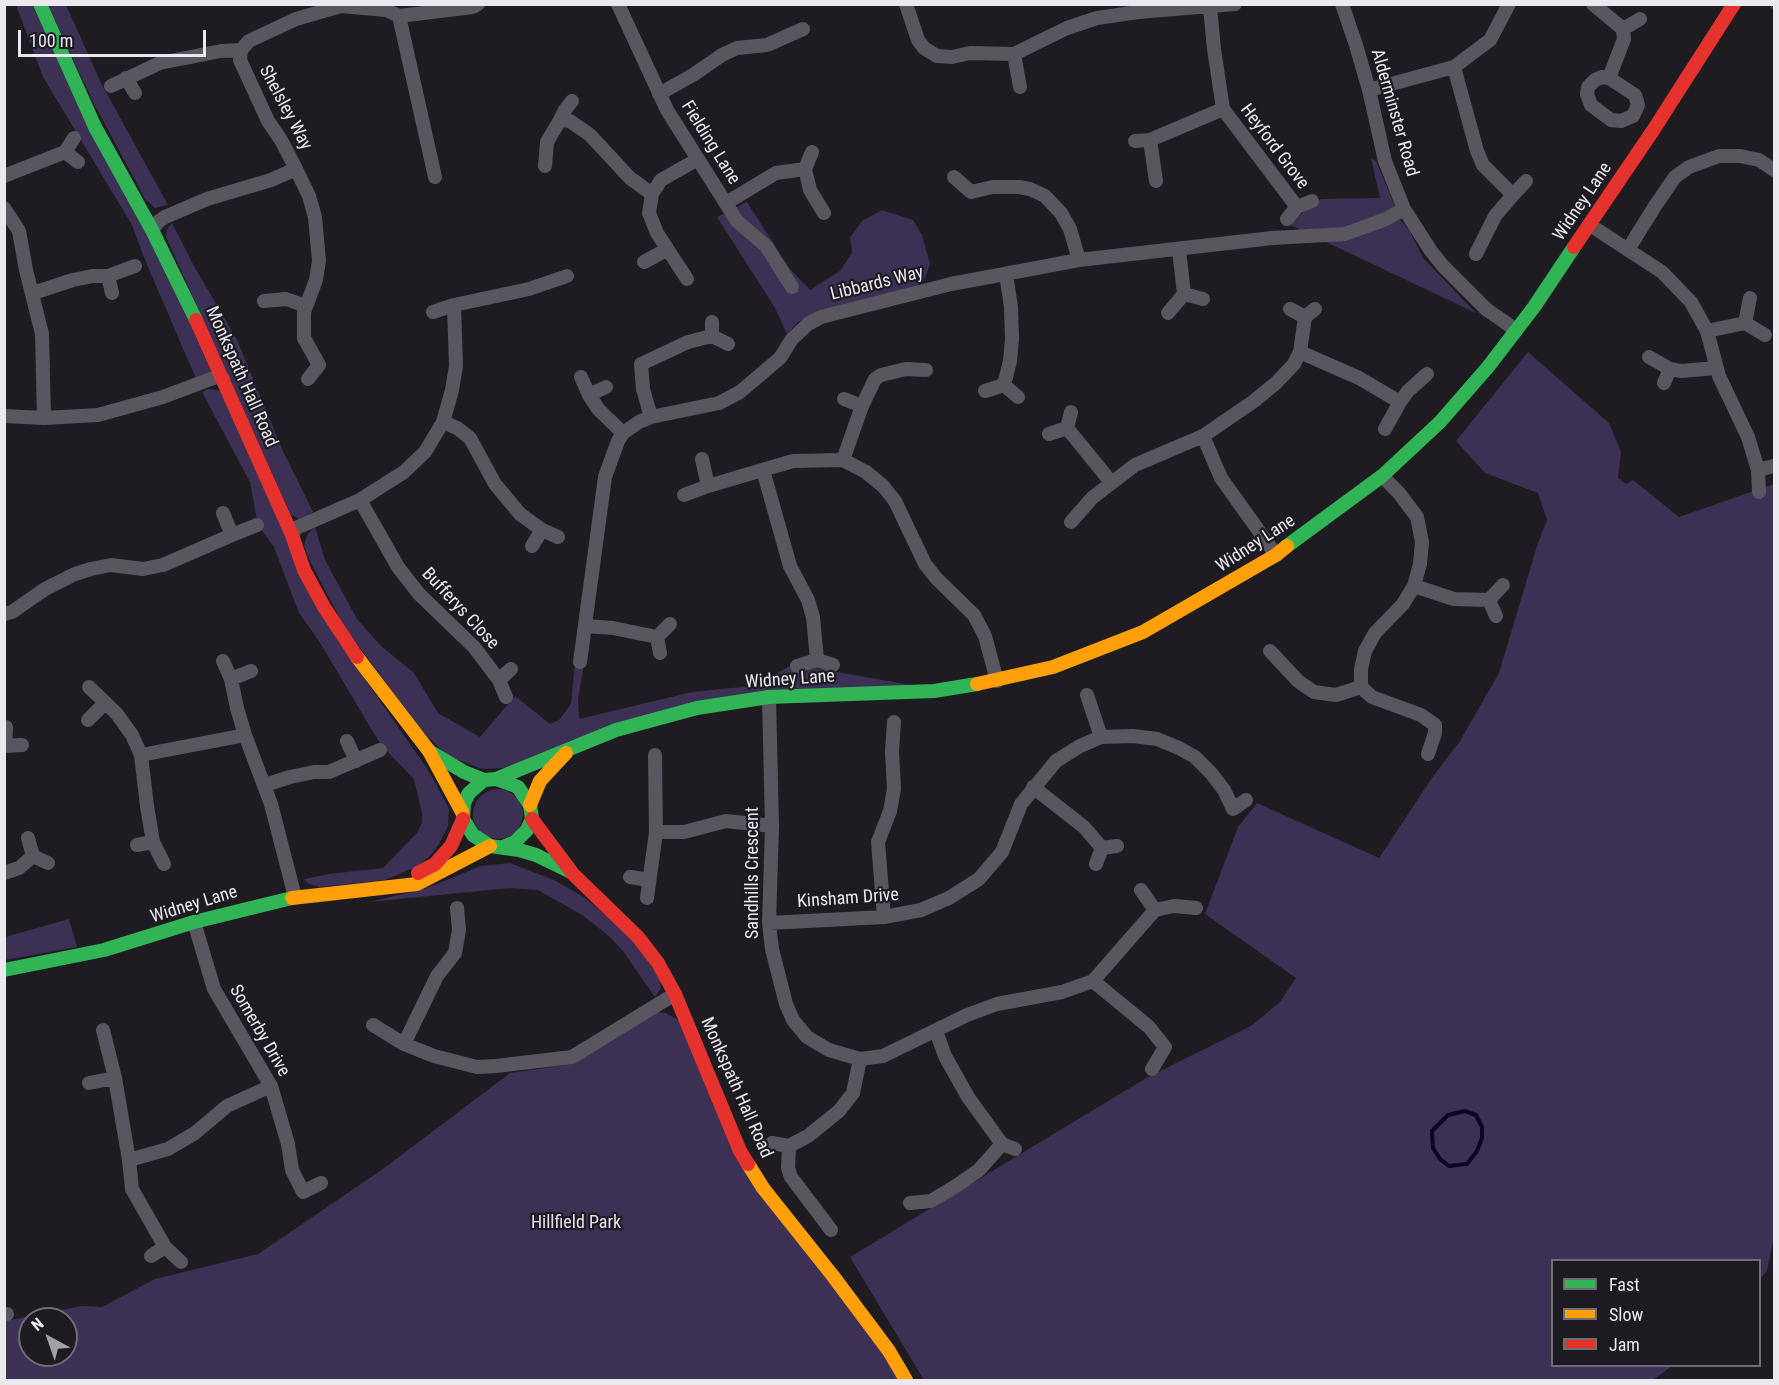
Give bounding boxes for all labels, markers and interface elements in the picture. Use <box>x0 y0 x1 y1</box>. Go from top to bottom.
scale bar <box>21 18 208 56</box>
text: 100 m <box>29 30 73 51</box>
street label: Alderminster Road <box>1365 47 1423 179</box>
street label: Shelsley Way <box>254 62 316 154</box>
street label: Fielding Lane <box>676 97 744 189</box>
street label: Heyford Grove <box>1235 100 1313 194</box>
street label: Widney Lane <box>1549 159 1617 245</box>
street label: Libbards Way <box>828 262 926 306</box>
street label: Monkspath Hall Road <box>200 303 282 451</box>
street label: Widney Lane <box>1212 510 1300 578</box>
street label: Bufferys Close <box>417 564 503 654</box>
street label: Widney Lane <box>744 666 836 694</box>
street label: Sandhills Crescent <box>742 807 764 939</box>
street label: Widney Lane <box>148 882 240 928</box>
street label: Kinsham Drive <box>796 885 900 913</box>
street label: Somerby Drive <box>224 981 294 1081</box>
street label: Monkspath Hall Road <box>695 1014 777 1162</box>
park label: Hillfield Park <box>531 1212 621 1234</box>
legend <box>1551 1259 1761 1367</box>
text: Fast <box>1609 1274 1640 1295</box>
text: Slow <box>1609 1304 1643 1325</box>
north arrow <box>18 1307 78 1367</box>
text: N <box>28 1314 47 1335</box>
text: Jam <box>1609 1334 1640 1355</box>

